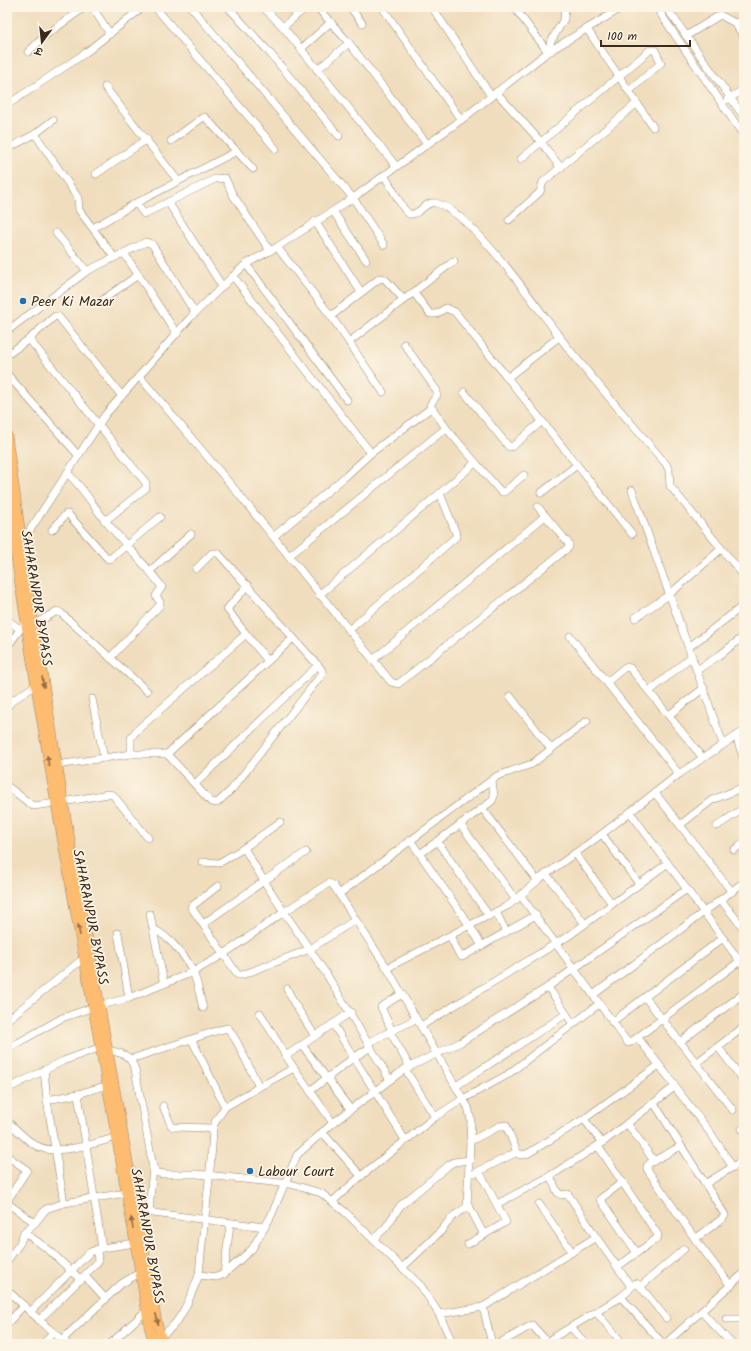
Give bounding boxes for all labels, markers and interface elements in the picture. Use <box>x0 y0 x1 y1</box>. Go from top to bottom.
north arrow <box>22 22 62 62</box>
scale bar <box>601 22 690 48</box>
text: 100 m <box>607 27 638 46</box>
text: उ <box>32 41 45 60</box>
place label: Peer Ki Mazar <box>31 291 115 313</box>
marker: Peer Ki Mazar <box>18 296 28 306</box>
street label: SAHARANPUR BYPASS <box>14 528 58 668</box>
one-way arrow <box>40 675 46 688</box>
one-way arrow <box>45 754 51 767</box>
street label: SAHARANPUR BYPASS <box>66 847 114 987</box>
one-way arrow <box>76 924 82 936</box>
place label: Labour Court <box>258 1161 335 1183</box>
street label: SAHARANPUR BYPASS <box>124 1166 170 1306</box>
marker: Labour Court <box>245 1166 255 1176</box>
one-way arrow <box>129 1217 135 1229</box>
one-way arrow <box>155 1313 161 1326</box>

